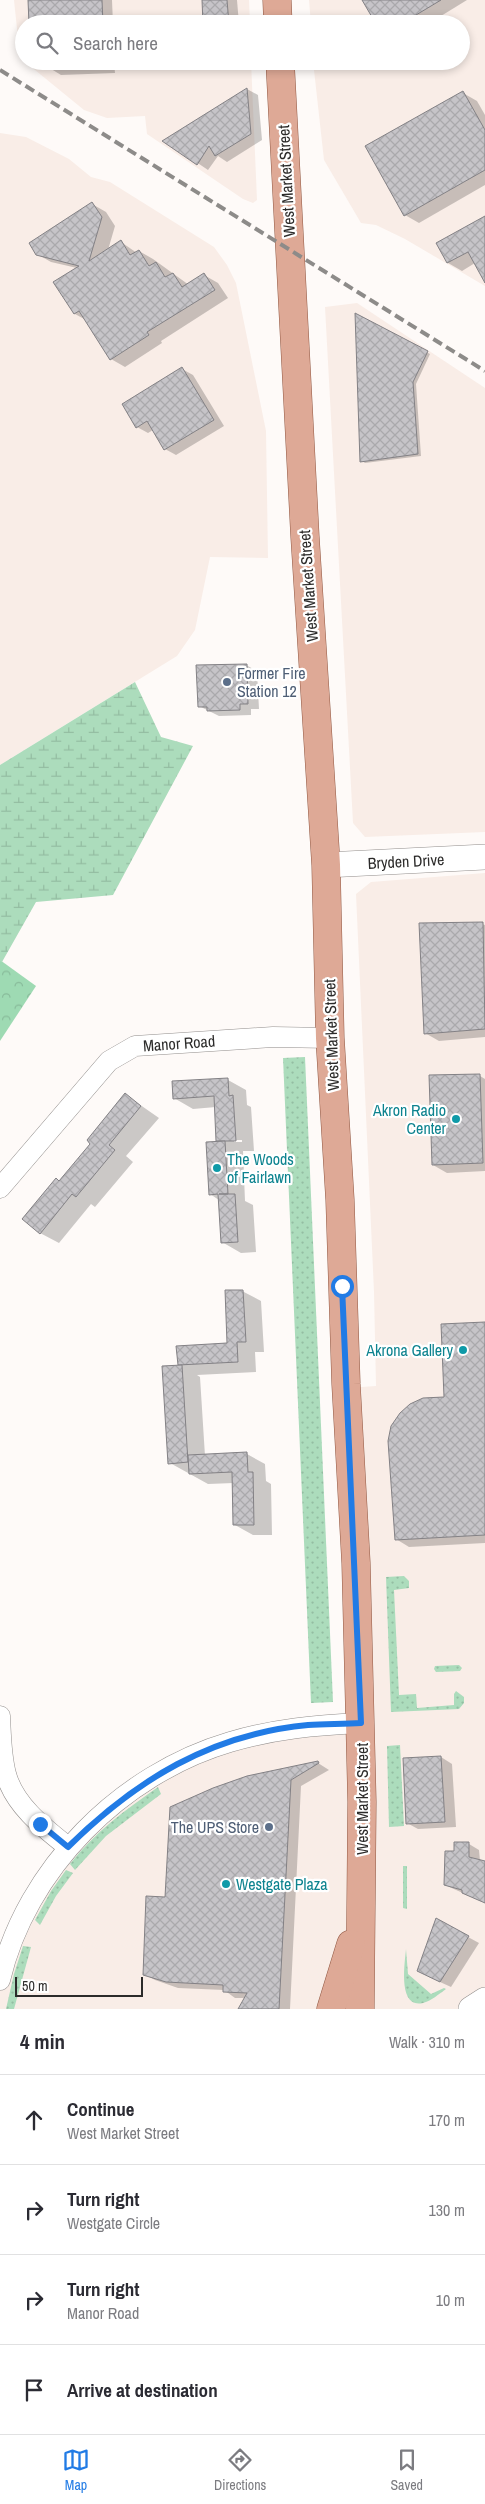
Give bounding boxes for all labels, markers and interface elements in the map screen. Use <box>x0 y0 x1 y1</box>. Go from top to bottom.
search box <box>15 15 470 70</box>
icon: search <box>33 29 61 57</box>
text: Search here <box>73 30 158 56</box>
street label: West Market Street <box>272 124 300 238</box>
street label: West Market Street <box>293 529 323 643</box>
place label: Former Fire Station 12 <box>237 662 306 702</box>
marker: Former Fire Station 12 <box>221 676 233 688</box>
street label: Bryden Drive <box>367 848 445 874</box>
street label: West Market Street <box>318 978 344 1091</box>
street label: Manor Road <box>142 1030 216 1056</box>
place label: Akron Radio Center <box>372 1099 447 1139</box>
marker: Akron Radio Center <box>450 1113 462 1125</box>
place label: The Woods of Fairlawn <box>227 1148 294 1188</box>
marker: The Woods of Fairlawn <box>211 1162 223 1174</box>
route start <box>331 1275 354 1298</box>
place label: Akrona Gallery <box>365 1339 453 1361</box>
marker: Akrona Gallery <box>457 1344 469 1356</box>
street label: West Market Street <box>351 1743 373 1855</box>
route end <box>29 1813 52 1836</box>
place label: The UPS Store <box>171 1816 259 1838</box>
marker: The UPS Store <box>263 1821 275 1833</box>
place label: Westgate Plaza <box>236 1873 328 1895</box>
marker: Westgate Plaza <box>220 1878 232 1890</box>
scale bar <box>15 1974 142 1997</box>
text: 50 m <box>22 1977 48 1995</box>
text: 4 min <box>20 2027 65 2056</box>
text: Walk · 310 m <box>389 2031 465 2053</box>
text: Continue <box>67 2096 135 2122</box>
icon: ahead <box>20 2106 48 2134</box>
text: 170 m <box>429 2109 465 2131</box>
text: West Market Street <box>67 2122 179 2144</box>
text: Turn right <box>67 2186 139 2212</box>
icon: right <box>20 2196 48 2224</box>
text: 130 m <box>429 2199 465 2221</box>
text: Westgate Circle <box>67 2212 160 2234</box>
text: Turn right <box>67 2276 139 2302</box>
icon: right <box>20 2286 48 2314</box>
text: 10 m <box>436 2289 465 2311</box>
text: Manor Road <box>67 2302 139 2324</box>
icon: arrive <box>20 2376 48 2404</box>
text: Arrive at destination <box>67 2377 218 2403</box>
tab: Map <box>62 2446 90 2494</box>
tab: Directions <box>214 2446 266 2494</box>
tab: Saved <box>390 2446 423 2494</box>

